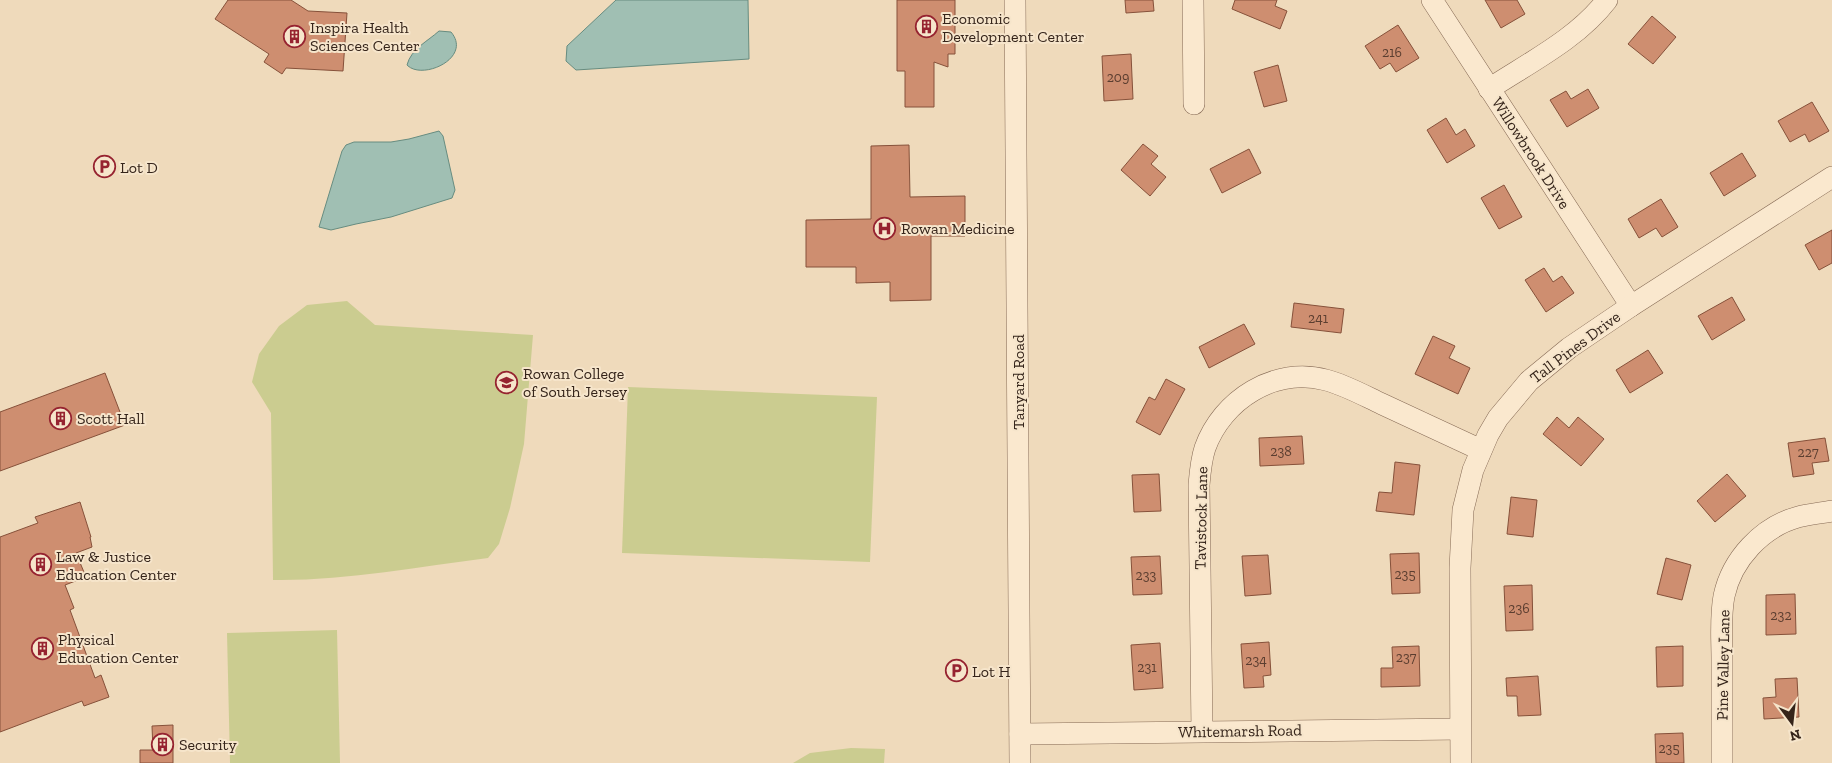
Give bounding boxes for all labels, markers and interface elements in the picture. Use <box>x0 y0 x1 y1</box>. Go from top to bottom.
place label: Economic Development Center <box>942 9 1085 46</box>
building icon: Economic Development Center <box>914 15 938 39</box>
place label: Inspira Health Sciences Center <box>310 18 420 55</box>
building icon: Inspira Health Sciences Center <box>282 24 306 48</box>
house number: 216 <box>1382 44 1402 61</box>
house number: 209 <box>1107 69 1129 86</box>
street label: Willowbrook Drive <box>1488 94 1574 212</box>
parking icon: Lot D <box>92 155 116 179</box>
place label: Lot D <box>120 158 158 177</box>
hospital icon: Rowan Medicine <box>873 216 897 240</box>
place label: Rowan Medicine <box>901 219 1015 238</box>
street label: Tall Pines Drive <box>1526 307 1624 387</box>
house number: 241 <box>1308 310 1329 327</box>
street label: Tanyard Road <box>1009 334 1028 430</box>
place label: Rowan College of South Jersey <box>523 364 628 401</box>
school or university icon: Rowan College of South Jersey <box>495 370 519 394</box>
building icon: Scott Hall <box>49 406 73 430</box>
place label: Scott Hall <box>77 409 145 428</box>
house number: 238 <box>1270 443 1292 460</box>
house number: 227 <box>1797 444 1819 461</box>
street label: Tavistock Lane <box>1191 466 1211 570</box>
place label: Law & Justice Education Center <box>56 547 177 584</box>
building icon: Law & Justice Education Center <box>28 553 52 577</box>
house number: 235 <box>1394 566 1416 583</box>
house number: 233 <box>1136 567 1157 584</box>
house number: 236 <box>1508 600 1530 617</box>
house number: 232 <box>1770 607 1792 624</box>
street label: Pine Valley Lane <box>1713 609 1733 721</box>
place label: Physical Education Center <box>58 630 179 667</box>
building icon: Physical Education Center <box>30 636 54 660</box>
house number: 237 <box>1396 649 1417 666</box>
house number: 234 <box>1245 652 1267 669</box>
parking icon: Lot H <box>944 659 968 683</box>
house number: 231 <box>1137 659 1157 676</box>
place label: Lot H <box>972 662 1011 681</box>
north arrow <box>1767 698 1817 748</box>
street label: Whitemarsh Road <box>1178 720 1302 742</box>
text: N <box>1788 725 1803 745</box>
building icon: Security <box>151 732 175 756</box>
place label: Security <box>179 735 238 754</box>
house number: 235 <box>1658 740 1680 757</box>

